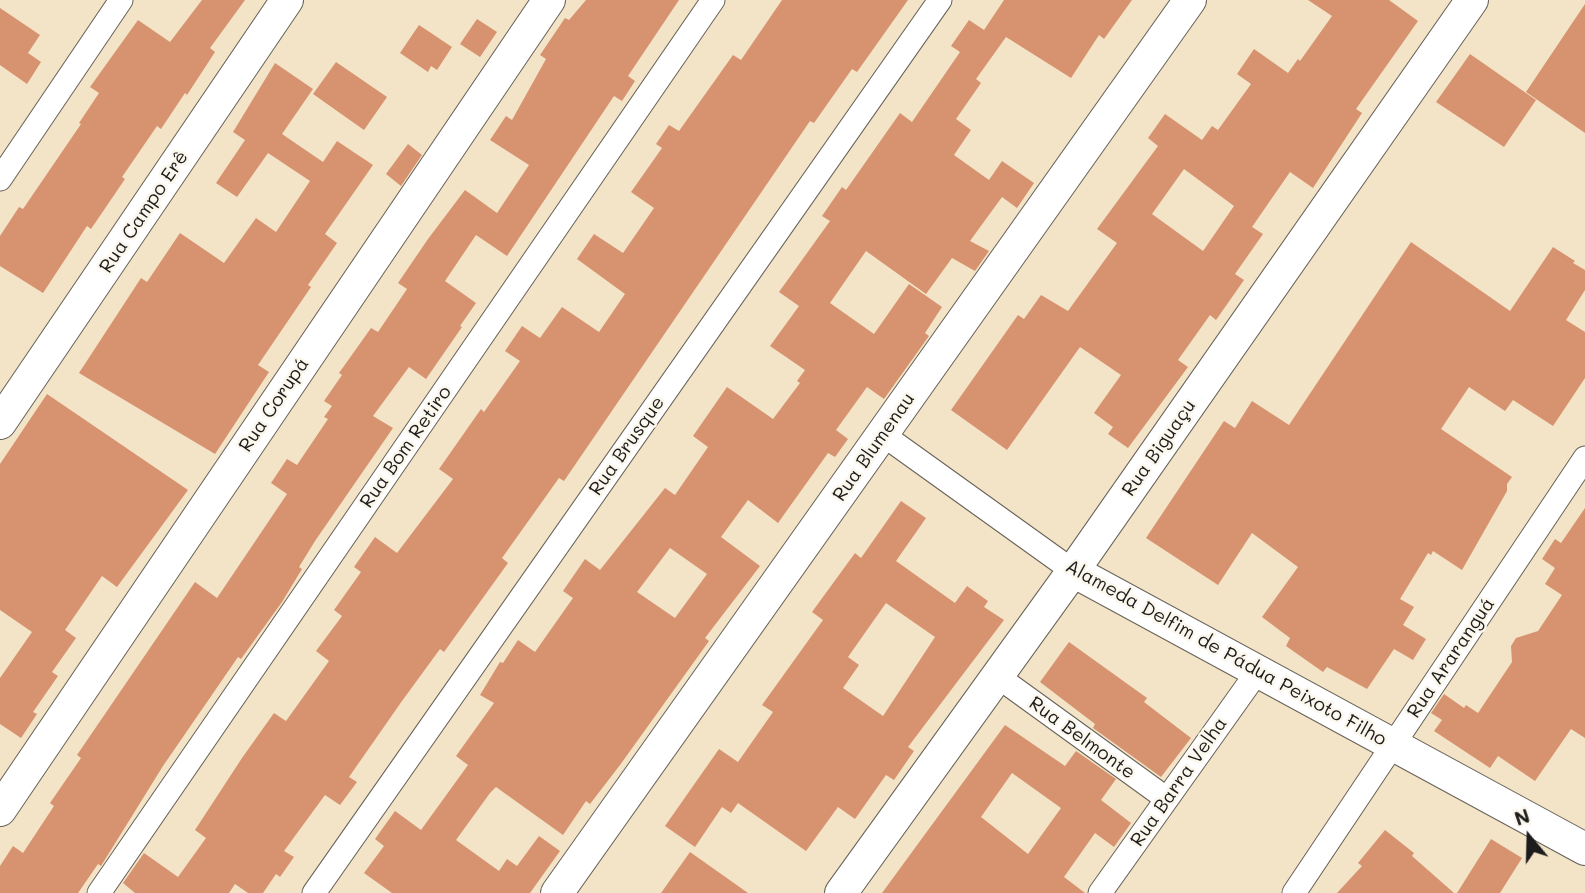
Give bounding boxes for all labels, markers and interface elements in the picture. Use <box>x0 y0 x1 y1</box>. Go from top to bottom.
street label: Rua Campo Erê <box>95 147 193 277</box>
street label: Rua Corupá <box>234 354 314 456</box>
street label: Rua Bom Retiro <box>355 382 457 512</box>
street label: Rua Blumenau <box>828 388 920 506</box>
street label: Rua Brusque <box>584 392 670 500</box>
street label: Rua Biguaçu <box>1117 395 1201 501</box>
street label: Alameda Delfim de Pádua Peixoto Filho <box>1062 555 1390 751</box>
street label: Rua Araranguá <box>1402 594 1500 722</box>
street label: Rua Belmonte <box>1024 692 1140 784</box>
street label: Rua Barra Velha <box>1126 713 1232 851</box>
north arrow <box>1494 802 1564 872</box>
text: N <box>1511 803 1533 831</box>

